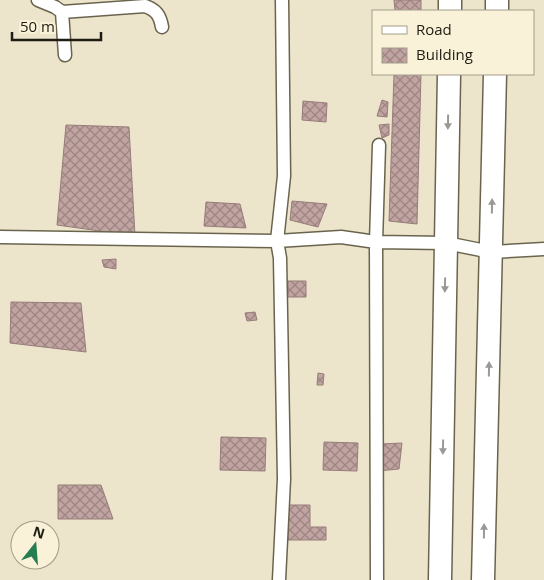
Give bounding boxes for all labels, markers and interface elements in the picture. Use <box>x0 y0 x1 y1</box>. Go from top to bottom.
scale bar <box>12 10 101 42</box>
legend <box>372 10 534 75</box>
text: 50 m <box>20 16 55 36</box>
text: Road <box>416 19 452 39</box>
text: Building <box>416 44 473 64</box>
one-way arrow <box>444 115 452 131</box>
one-way arrow <box>489 198 497 214</box>
one-way arrow <box>441 277 449 293</box>
one-way arrow <box>485 361 493 377</box>
one-way arrow <box>438 440 446 456</box>
north arrow <box>10 520 60 570</box>
text: N <box>31 521 47 543</box>
one-way arrow <box>481 523 489 539</box>

